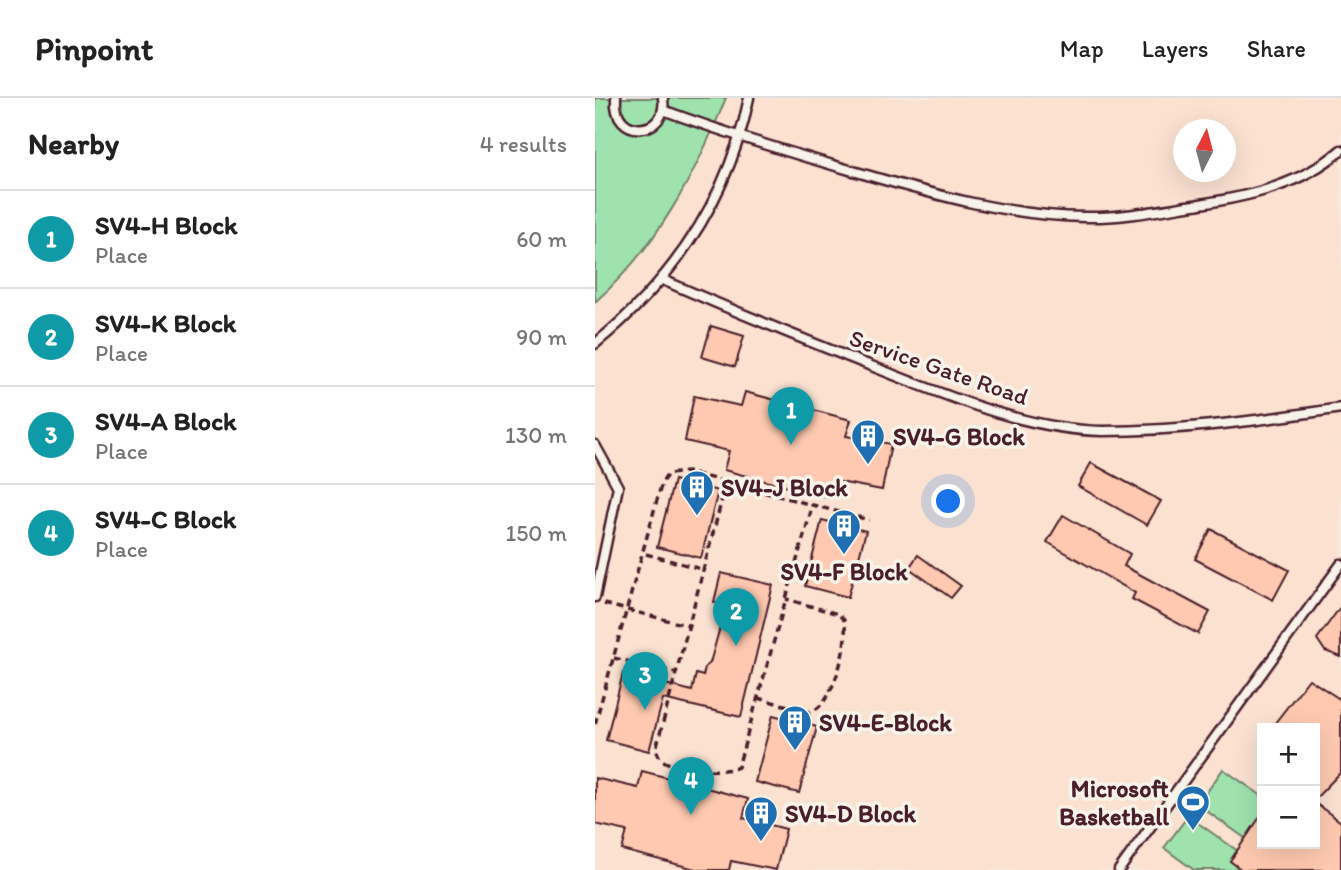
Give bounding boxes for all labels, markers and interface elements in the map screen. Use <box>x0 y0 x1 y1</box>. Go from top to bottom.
text: Pinpoint <box>35 29 153 68</box>
text: Map <box>1060 34 1104 63</box>
text: Layers <box>1142 34 1209 63</box>
text: Share <box>1247 34 1306 63</box>
north arrow <box>1173 119 1236 182</box>
text: Nearby <box>28 125 119 162</box>
text: 4 results <box>480 130 567 158</box>
text: SV4-H Block <box>95 209 238 241</box>
text: 1 <box>46 225 56 253</box>
text: 60 m <box>516 225 567 253</box>
text: Place <box>95 241 148 269</box>
text: SV4-K Block <box>95 307 236 339</box>
text: 2 <box>45 323 57 351</box>
text: 90 m <box>516 323 567 351</box>
street label: Service Gate Road <box>846 323 1032 411</box>
text: Place <box>95 339 148 367</box>
pin: 1 <box>768 387 814 445</box>
text: SV4-A Block <box>95 405 236 437</box>
building icon: SV4-G Block <box>849 417 887 466</box>
text: 3 <box>45 421 57 449</box>
text: 130 m <box>505 421 567 449</box>
place label: SV4-G Block <box>893 422 1025 451</box>
text: Place <box>95 437 148 465</box>
building icon: SV4-J Block <box>678 468 716 517</box>
place label: SV4-J Block <box>721 473 848 502</box>
your location <box>931 484 965 518</box>
text: SV4-C Block <box>95 503 236 535</box>
building icon: SV4-F Block <box>825 507 863 556</box>
text: 4 <box>44 519 58 547</box>
text: 150 m <box>506 519 567 547</box>
text: Place <box>95 535 148 563</box>
place label: SV4-F Block <box>780 557 908 586</box>
pin: 2 <box>713 588 759 646</box>
pin: 3 <box>622 652 668 710</box>
building icon: SV4-E-Block <box>776 703 814 752</box>
place label: SV4-E-Block <box>819 708 952 737</box>
map controls <box>1257 723 1320 849</box>
button: + <box>1257 723 1320 786</box>
pin: 4 <box>668 757 714 815</box>
place label: Microsoft Basketball <box>1059 774 1169 831</box>
sports icon: Microsoft Basketball <box>1174 783 1212 832</box>
button: − <box>1257 786 1320 849</box>
building icon: SV4-D Block <box>742 794 780 843</box>
place label: SV4-D Block <box>785 799 916 828</box>

